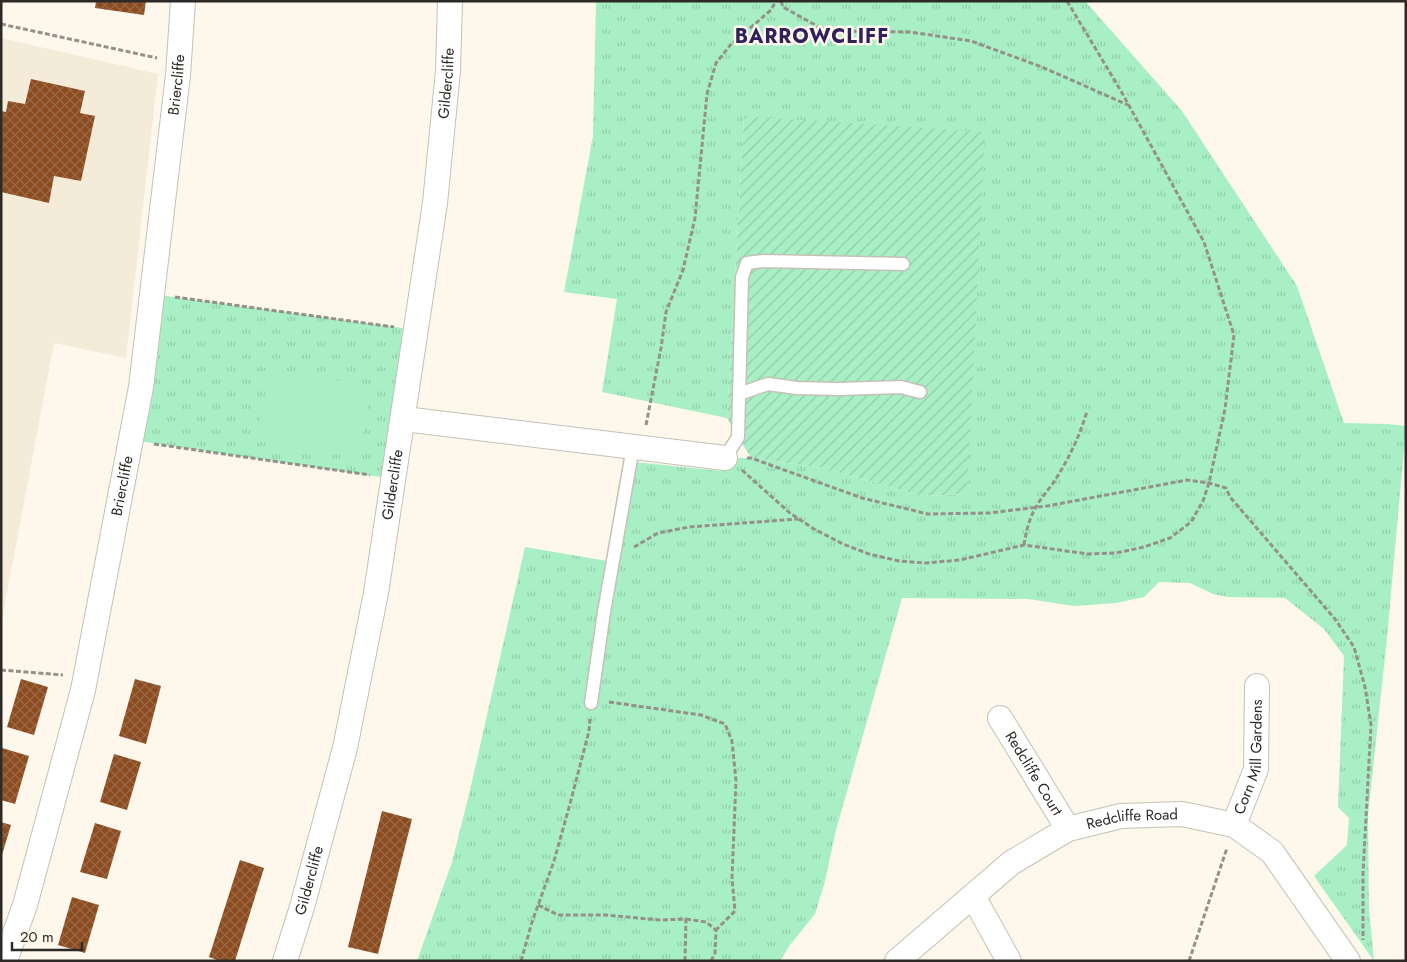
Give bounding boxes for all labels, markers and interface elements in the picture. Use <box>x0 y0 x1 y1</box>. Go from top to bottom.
district label: BARROWCLIFF <box>735 22 889 51</box>
street label: Gildercliffe <box>432 47 460 120</box>
street label: Briercliffe <box>162 53 190 116</box>
street label: Gildercliffe <box>376 448 409 521</box>
street label: Briercliffe <box>106 454 139 518</box>
street label: Corn Mill Gardens <box>1228 699 1268 818</box>
street label: Redcliffe Court <box>1000 727 1068 820</box>
street label: Redcliffe Road <box>1084 803 1178 835</box>
street label: Gildercliffe <box>289 843 329 918</box>
scale bar <box>12 920 82 952</box>
text: 20 m <box>20 926 54 948</box>

